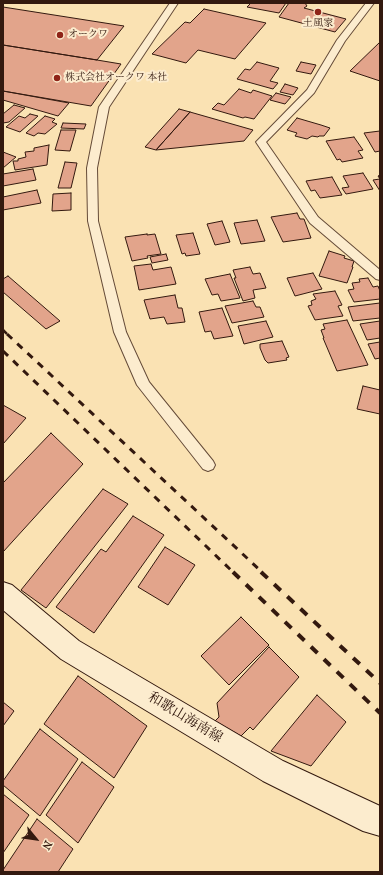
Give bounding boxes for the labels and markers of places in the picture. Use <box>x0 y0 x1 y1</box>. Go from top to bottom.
marker: 土風家 <box>313 7 323 17</box>
place label: 土風家 <box>303 18 333 30</box>
place label: オークワ <box>68 29 108 41</box>
marker: オークワ <box>55 30 65 40</box>
place label: 株式会社オークワ 本社 <box>65 72 167 84</box>
marker: 株式会社オークワ 本社 <box>52 73 62 83</box>

